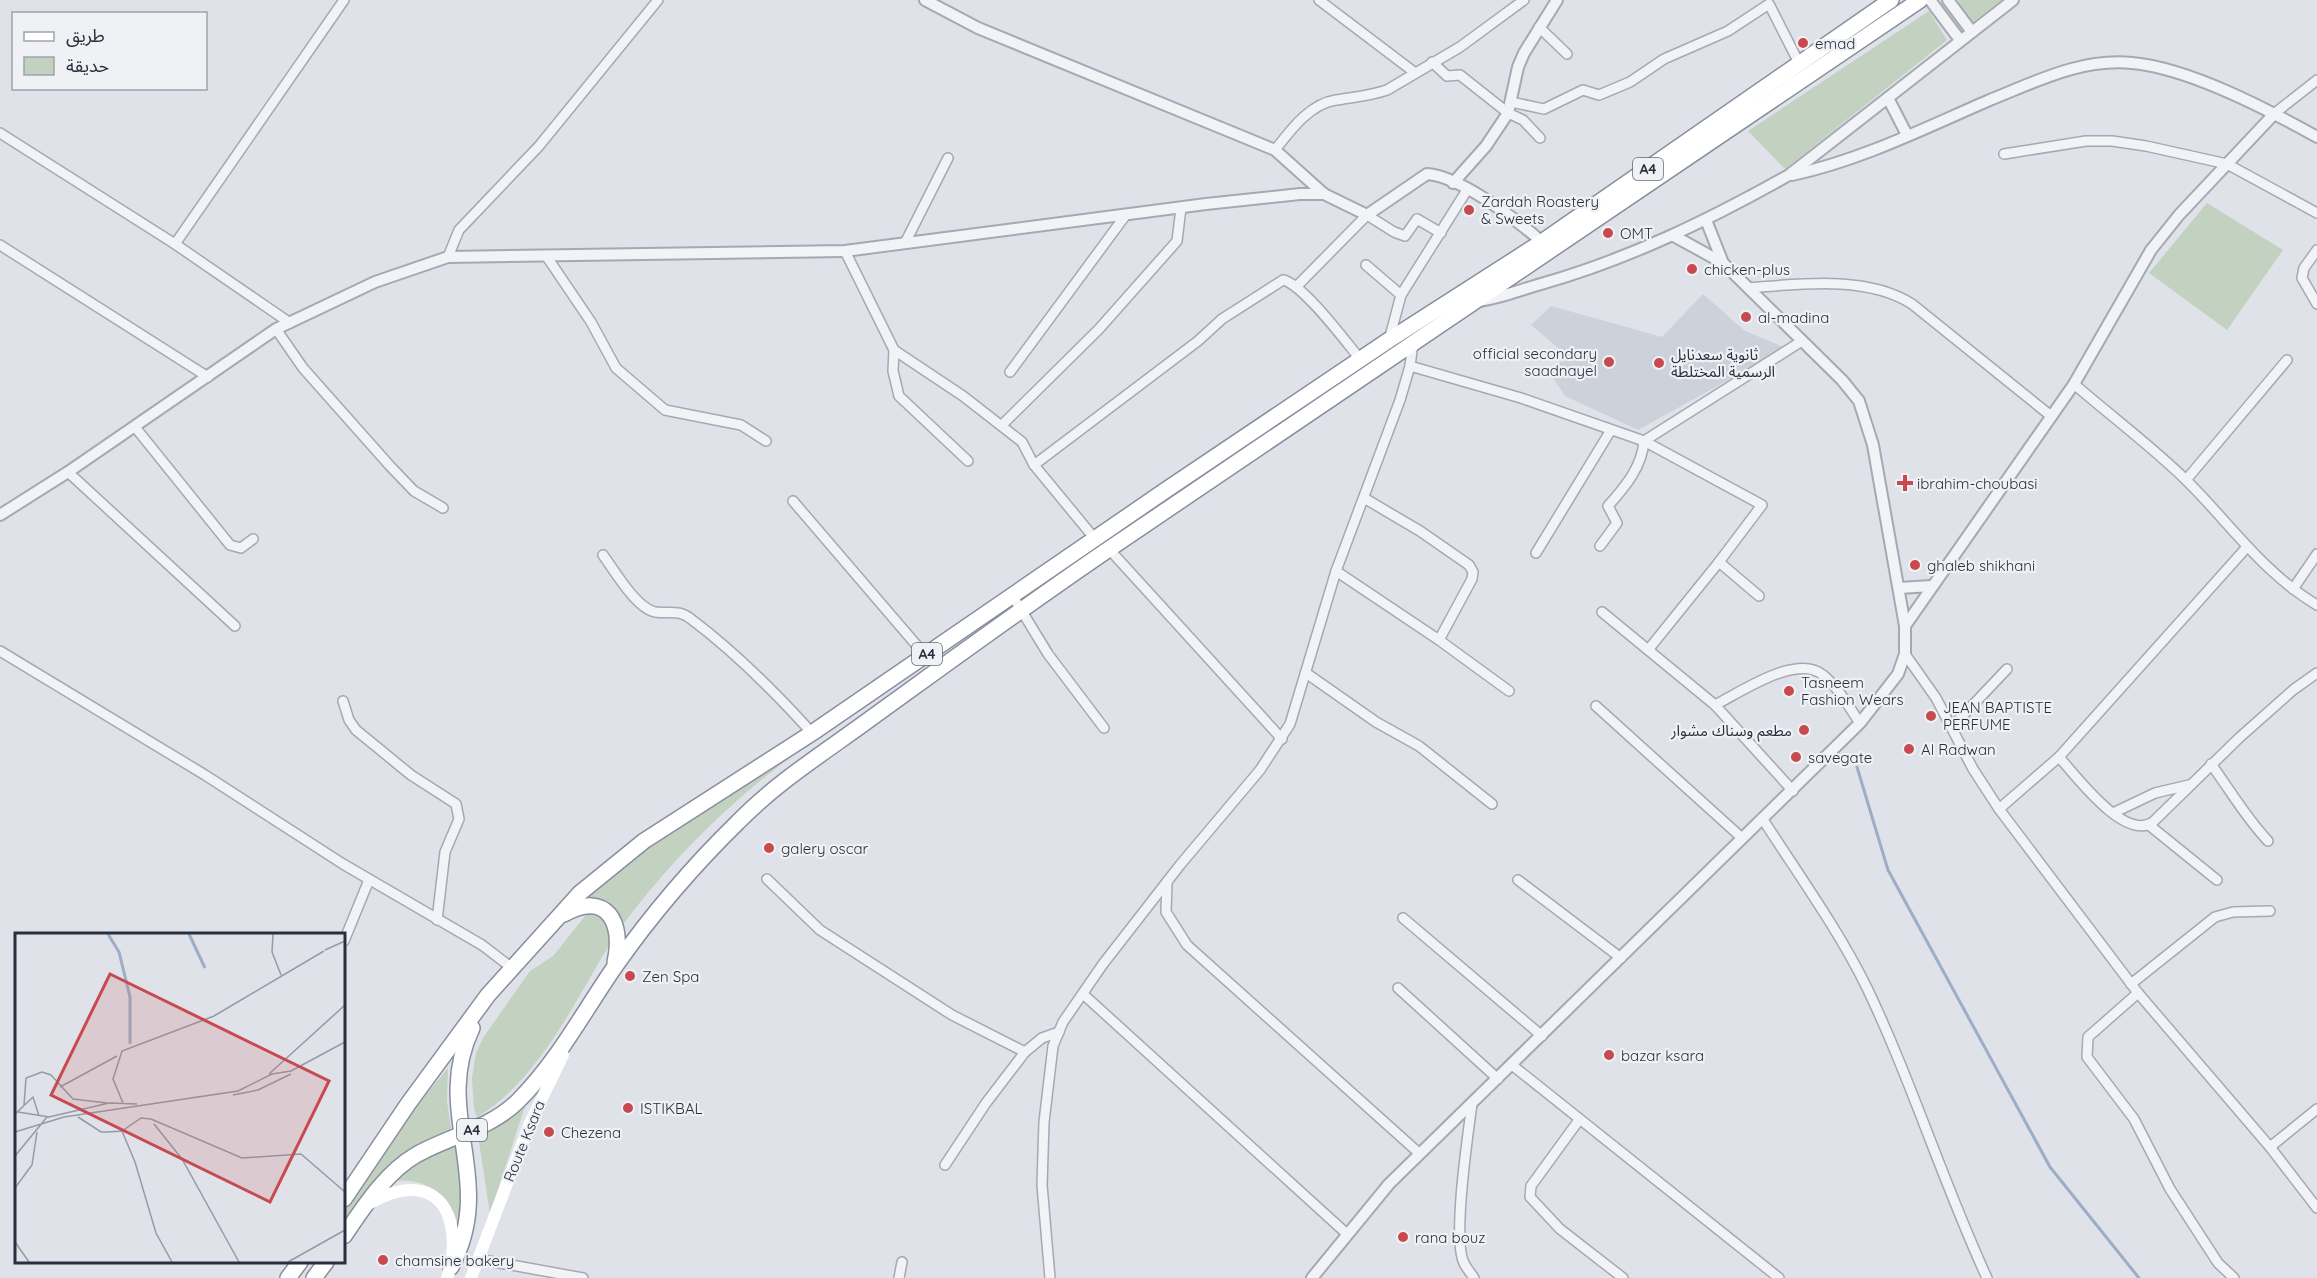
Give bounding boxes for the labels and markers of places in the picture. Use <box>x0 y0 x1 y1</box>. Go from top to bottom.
place label: emad <box>1815 34 1855 53</box>
marker: emad <box>1796 36 1810 50</box>
place label: Zardah Roastery & Sweets <box>1481 192 1599 228</box>
marker: Zardah Roastery & Sweets <box>1462 203 1476 217</box>
place label: OMT <box>1620 224 1653 243</box>
marker: OMT <box>1601 226 1615 240</box>
place label: chicken-plus <box>1704 260 1790 279</box>
marker: chicken-plus <box>1685 262 1699 276</box>
place label: al-madina <box>1758 308 1829 327</box>
marker: al-madina <box>1739 310 1753 324</box>
place label: official secondary saadnayel <box>1473 344 1597 380</box>
place label: ثانوية سعدنايل الرسمية المختلطة <box>1671 345 1775 381</box>
marker: official secondary saadnayel <box>1602 355 1616 369</box>
marker: ثانوية سعدنايل الرسمية المختلطة <box>1652 356 1666 370</box>
place label: ibrahim-choubasi <box>1917 474 2038 493</box>
marker: ibrahim-choubasi <box>1898 476 1912 490</box>
place label: ghaleb shikhani <box>1927 556 2035 575</box>
marker: ghaleb shikhani <box>1908 558 1922 572</box>
place label: Tasneem Fashion Wears <box>1801 673 1904 709</box>
marker: Tasneem Fashion Wears <box>1782 684 1796 698</box>
place label: JEAN BAPTISTE PERFUME <box>1943 698 2052 734</box>
marker: JEAN BAPTISTE PERFUME <box>1924 709 1938 723</box>
place label: مطعم وسناك مشوار <box>1670 721 1792 742</box>
marker: مطعم وسناك مشوار <box>1797 723 1811 737</box>
place label: Al Radwan <box>1921 740 1996 759</box>
marker: Al Radwan <box>1902 742 1916 756</box>
place label: savegate <box>1808 748 1872 767</box>
marker: savegate <box>1789 750 1803 764</box>
place label: galery oscar <box>781 839 868 858</box>
marker: galery oscar <box>762 841 776 855</box>
place label: Zen Spa <box>642 967 699 986</box>
marker: Zen Spa <box>623 969 637 983</box>
place label: bazar ksara <box>1621 1046 1704 1065</box>
marker: bazar ksara <box>1602 1048 1616 1062</box>
place label: ISTIKBAL <box>640 1099 703 1118</box>
marker: ISTIKBAL <box>621 1101 635 1115</box>
place label: Chezena <box>561 1123 621 1142</box>
marker: Chezena <box>542 1125 556 1139</box>
place label: rana bouz <box>1415 1228 1485 1247</box>
marker: rana bouz <box>1396 1230 1410 1244</box>
place label: chamsine bakery <box>395 1251 514 1270</box>
marker: chamsine bakery <box>376 1253 390 1267</box>

